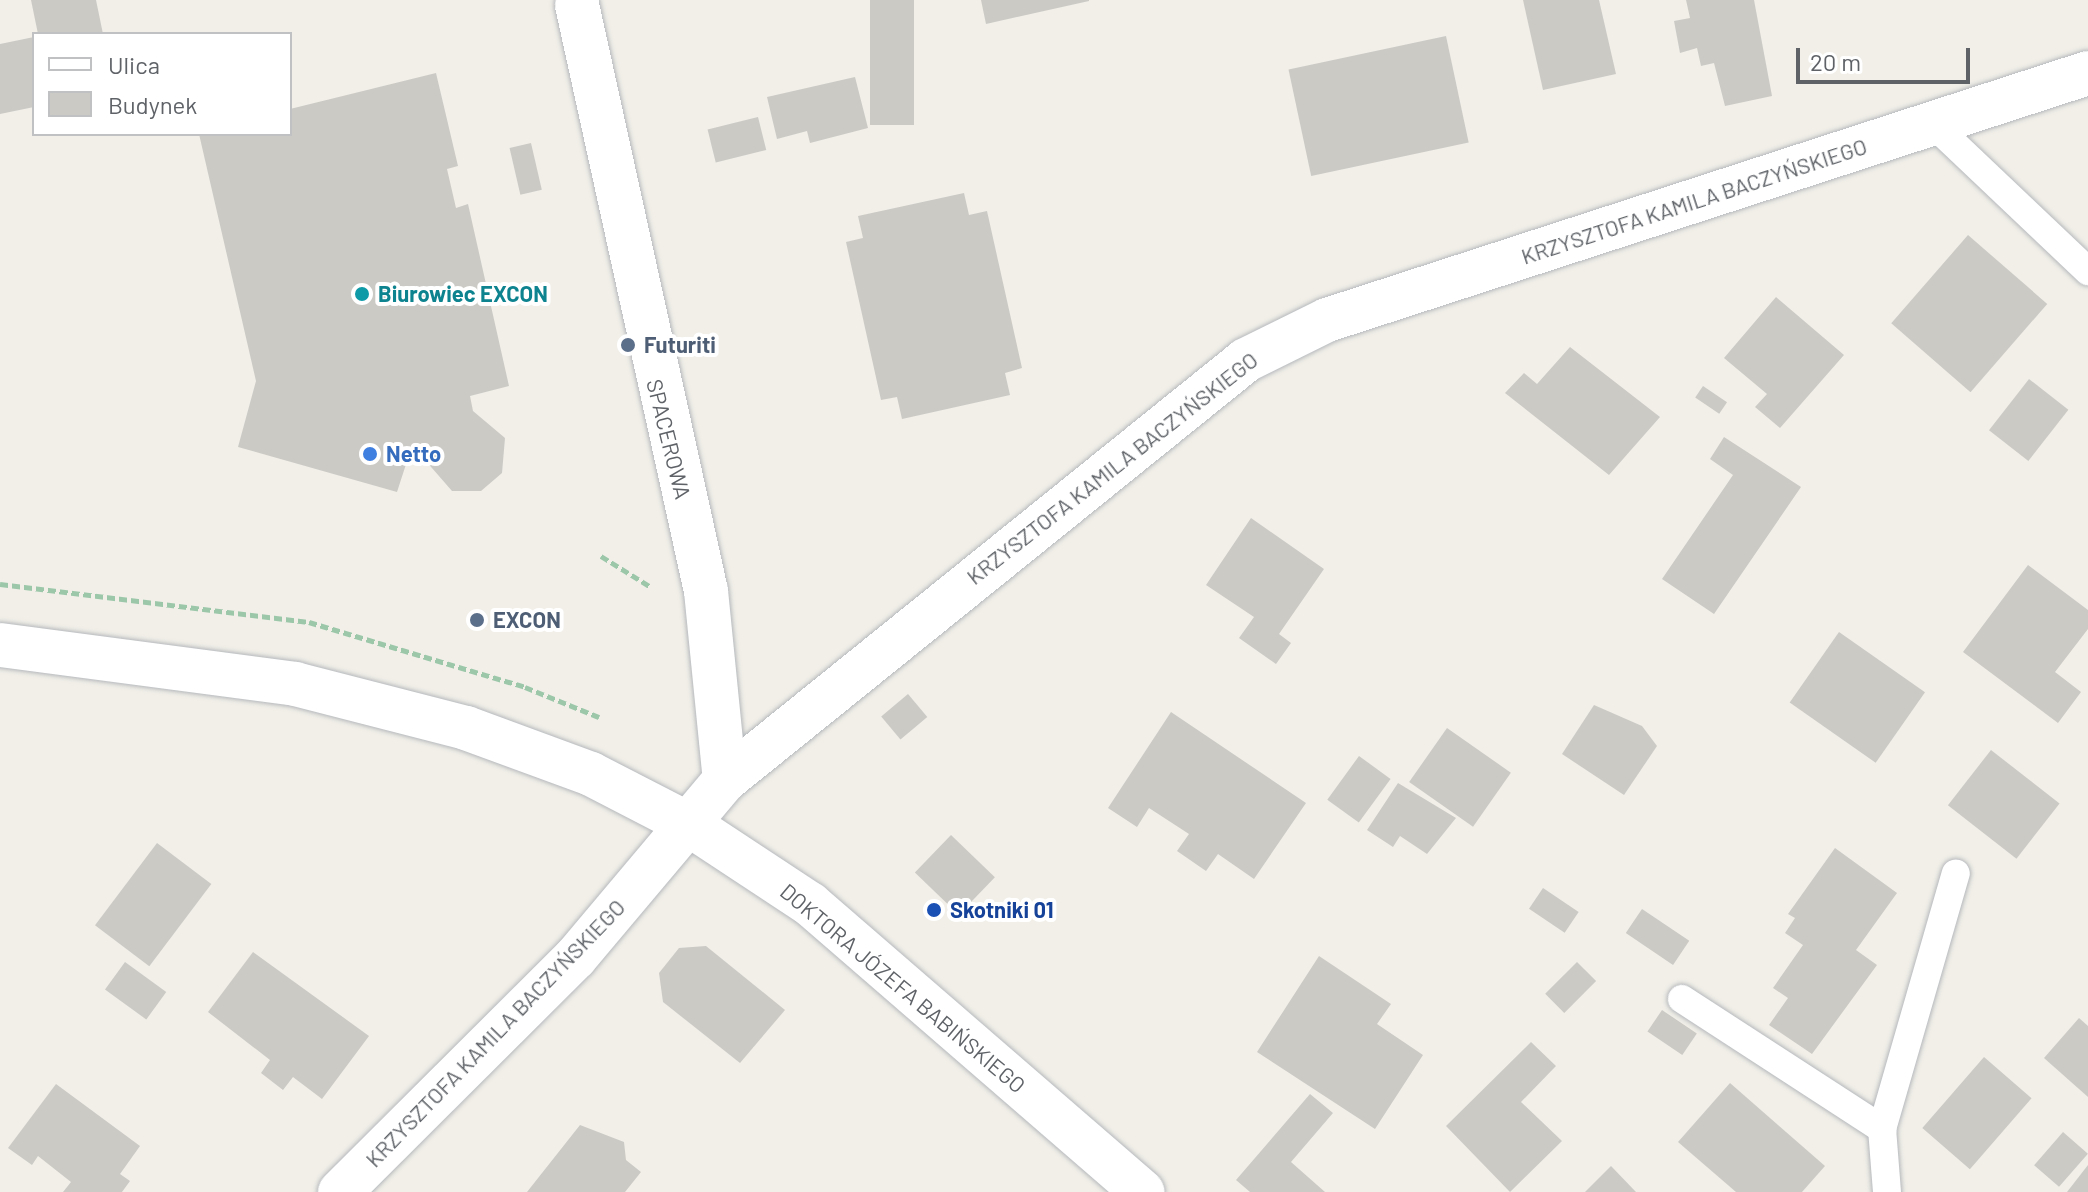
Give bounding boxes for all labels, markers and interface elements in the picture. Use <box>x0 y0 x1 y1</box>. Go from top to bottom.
legend <box>32 32 292 136</box>
scale bar <box>1800 32 1974 82</box>
text: 20 m <box>1810 47 1861 76</box>
text: Ulica <box>108 50 160 79</box>
text: Budynek <box>108 90 197 119</box>
street label: KRZYSZTOFA KAMILA BACZYŃSKIEGO <box>1518 133 1870 269</box>
place label: Biurowiec EXCON <box>378 281 548 307</box>
marker: Biurowiec EXCON <box>353 285 371 303</box>
place label: Futuriti <box>644 332 716 358</box>
marker: Futuriti <box>619 336 637 354</box>
street label: KRZYSZTOFA KAMILA BACZYŃSKIEGO <box>961 346 1263 590</box>
street label: SPACEROWA <box>641 376 697 502</box>
place label: Netto <box>386 441 441 467</box>
marker: Netto <box>361 445 379 463</box>
place label: EXCON <box>493 607 561 633</box>
marker: EXCON <box>468 611 486 629</box>
street label: DOKTORA JÓZEFA BABIŃSKIEGO <box>775 878 1031 1098</box>
street label: KRZYSZTOFA KAMILA BACZYŃSKIEGO <box>360 894 630 1172</box>
place label: Skotniki 01 <box>950 897 1054 923</box>
marker: Skotniki 01 <box>925 901 943 919</box>

